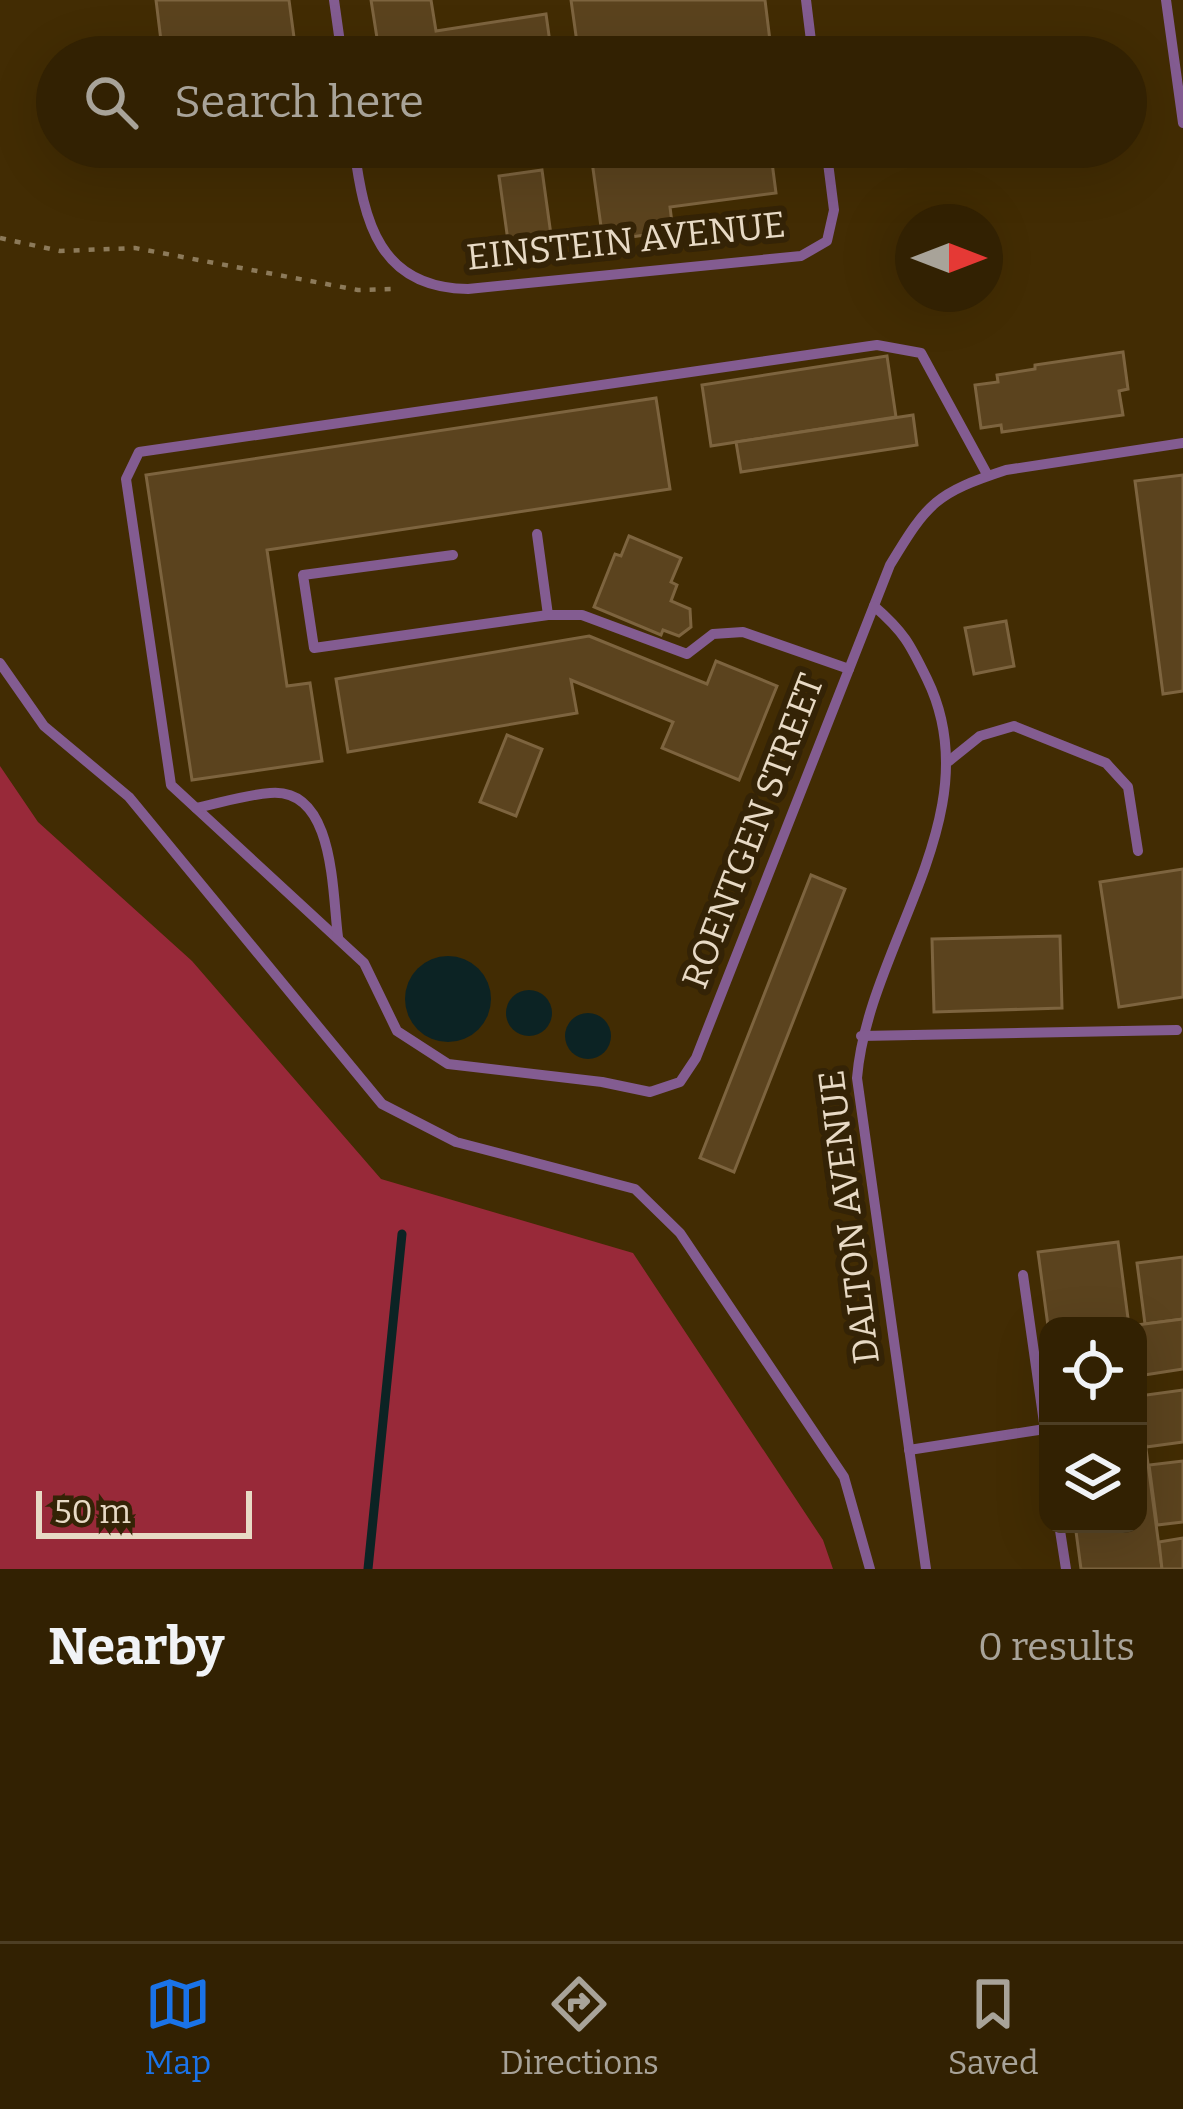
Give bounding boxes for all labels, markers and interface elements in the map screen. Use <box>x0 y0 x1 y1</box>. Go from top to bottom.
search box <box>36 36 1147 168</box>
icon: search <box>78 69 144 135</box>
text: Search here <box>174 75 424 129</box>
street label: EINSTEIN AVENUE <box>464 202 788 280</box>
north arrow <box>895 204 1003 312</box>
street label: ROENTGEN STREET <box>673 668 833 994</box>
street label: DALTON AVENUE <box>809 1068 889 1366</box>
map controls <box>1039 1317 1147 1533</box>
button: locate <box>1039 1317 1147 1425</box>
button: layers <box>1039 1425 1147 1533</box>
scale bar <box>36 1485 252 1538</box>
text: 50 m <box>54 1492 131 1532</box>
text: Nearby <box>48 1616 224 1678</box>
text: 0 results <box>978 1624 1135 1670</box>
tab: Map <box>145 1971 211 2083</box>
tab: Directions <box>500 1971 659 2083</box>
tab: Saved <box>948 1971 1038 2083</box>

